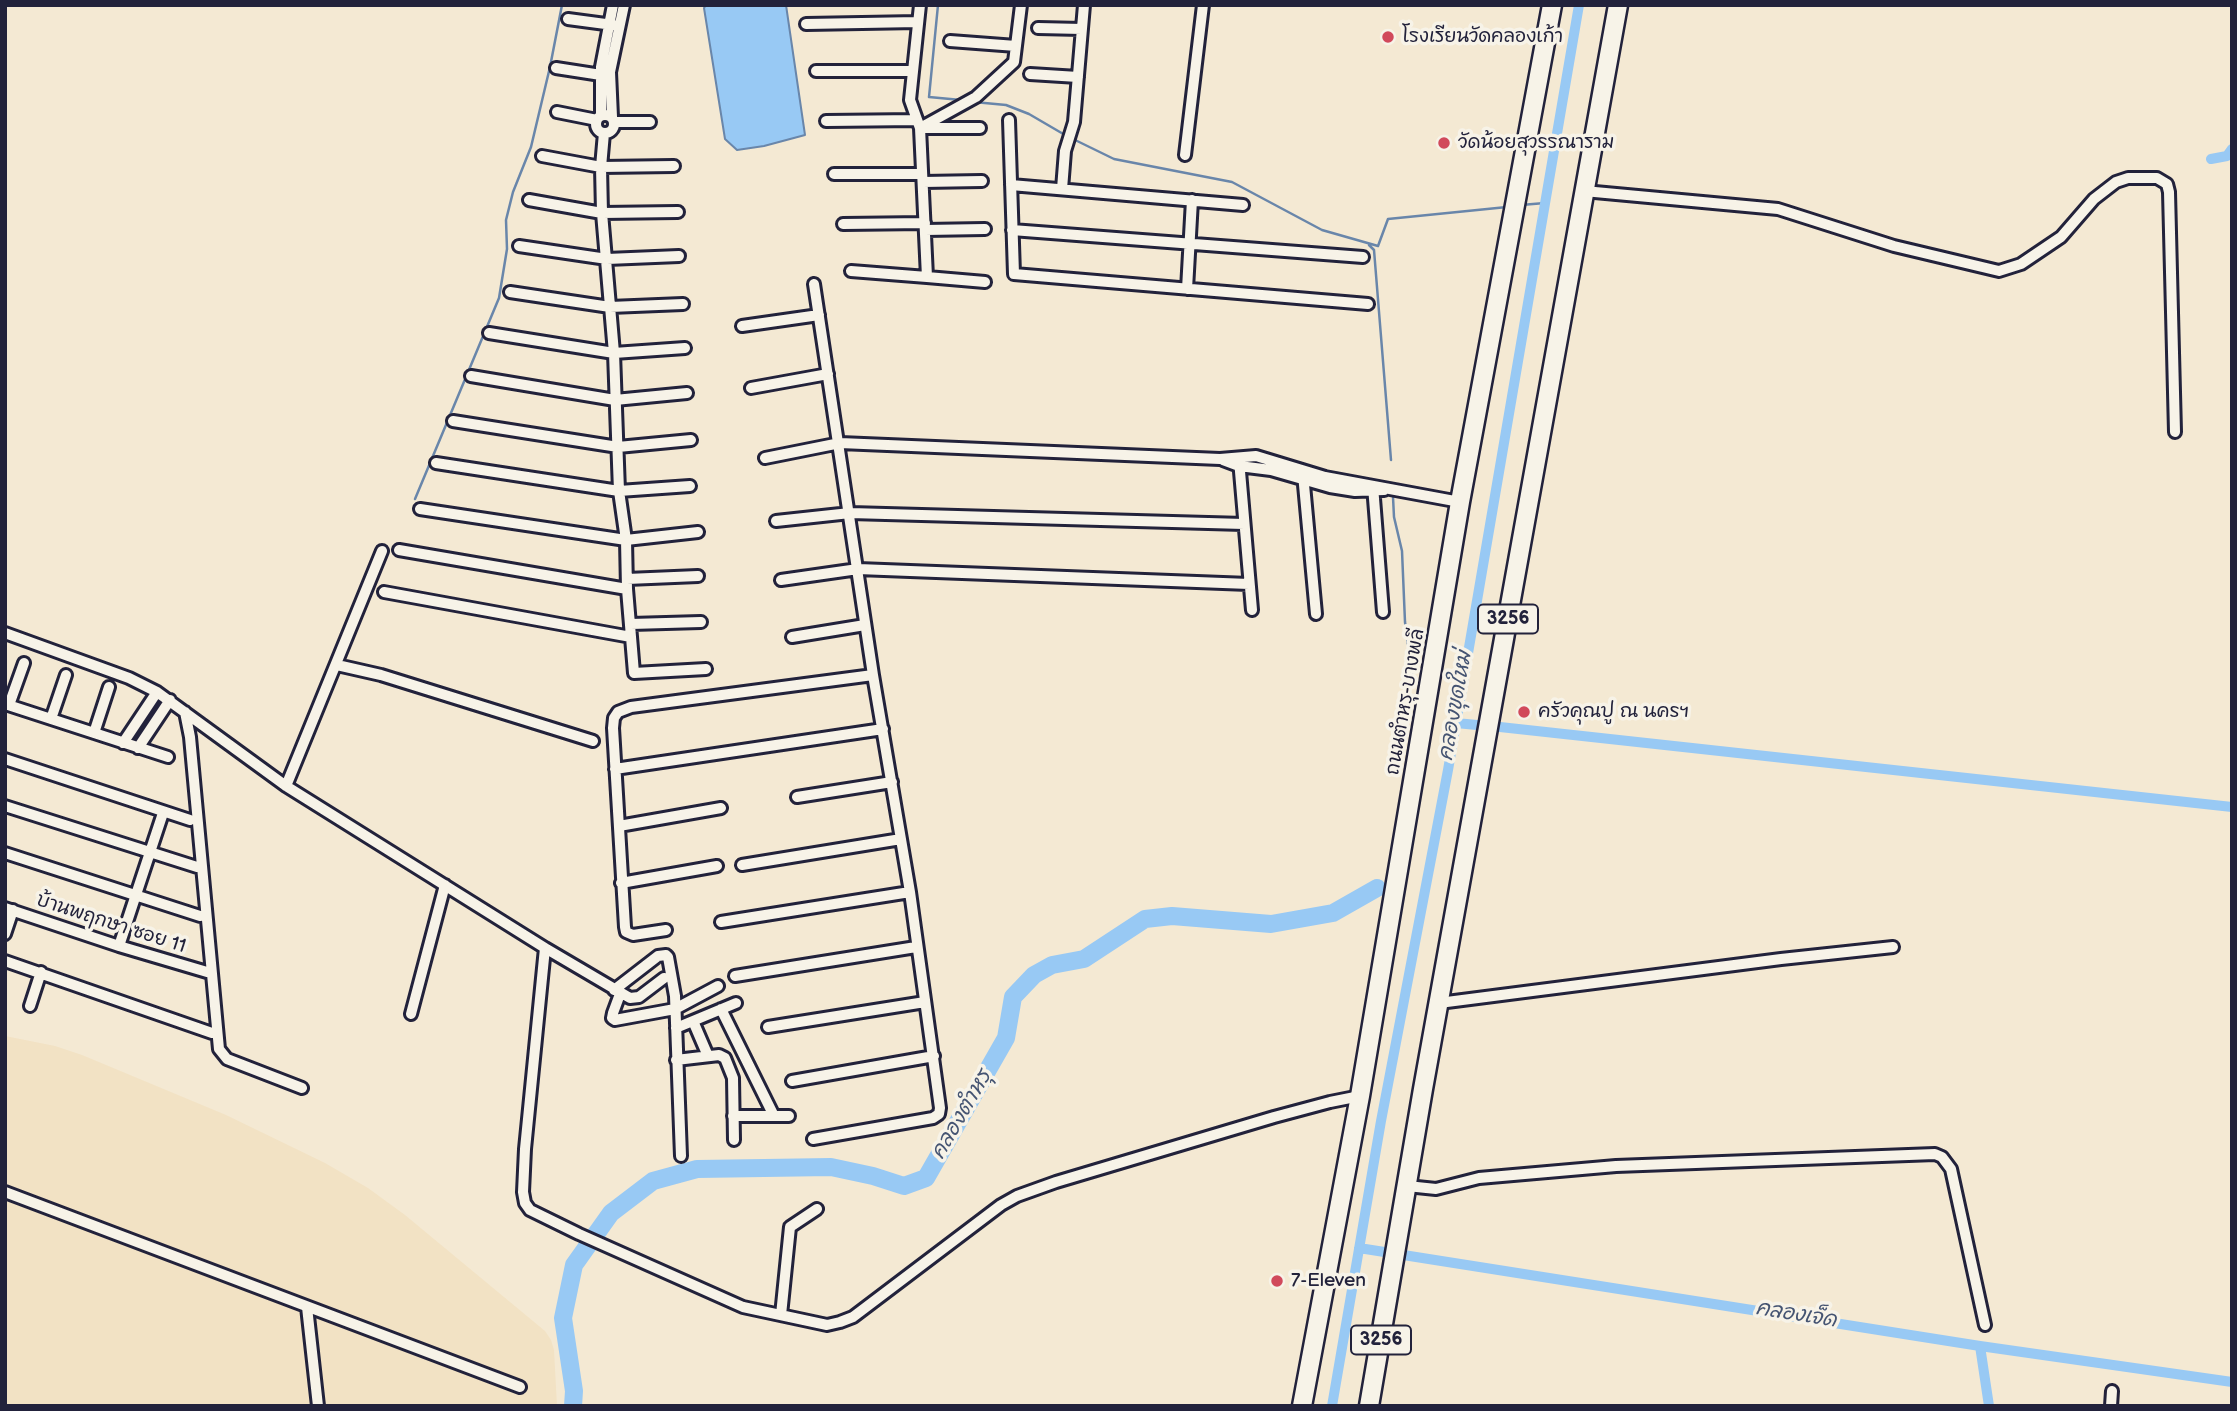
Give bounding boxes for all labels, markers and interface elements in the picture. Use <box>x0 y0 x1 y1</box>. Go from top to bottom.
place label: โรงเรียนวัดคลองเก้า <box>1402 26 1563 48</box>
marker: โรงเรียนวัดคลองเก้า <box>1380 29 1396 45</box>
place label: วัดน้อยสุวรรณาราม <box>1458 132 1615 154</box>
marker: วัดน้อยสุวรรณาราม <box>1436 135 1452 151</box>
road number: 3256 <box>1478 604 1538 634</box>
street label: ถนนตำหรุ-บางพลี <box>1382 627 1430 777</box>
water label: คลองขุดใหม่ <box>1434 649 1478 763</box>
place label: ครัวคุณปู ณ นครฯ <box>1538 701 1690 723</box>
marker: ครัวคุณปู ณ นครฯ <box>1516 704 1532 720</box>
street label: บ้านพฤกษา ซอย 11 <box>33 889 189 959</box>
water label: คลองตำหรุ <box>926 1066 998 1164</box>
place label: 7-Eleven <box>1291 1270 1366 1292</box>
marker: 7-Eleven <box>1269 1273 1285 1289</box>
water label: คลองเจ็ด <box>1754 1296 1838 1334</box>
road number: 3256 <box>1351 1325 1411 1354</box>

